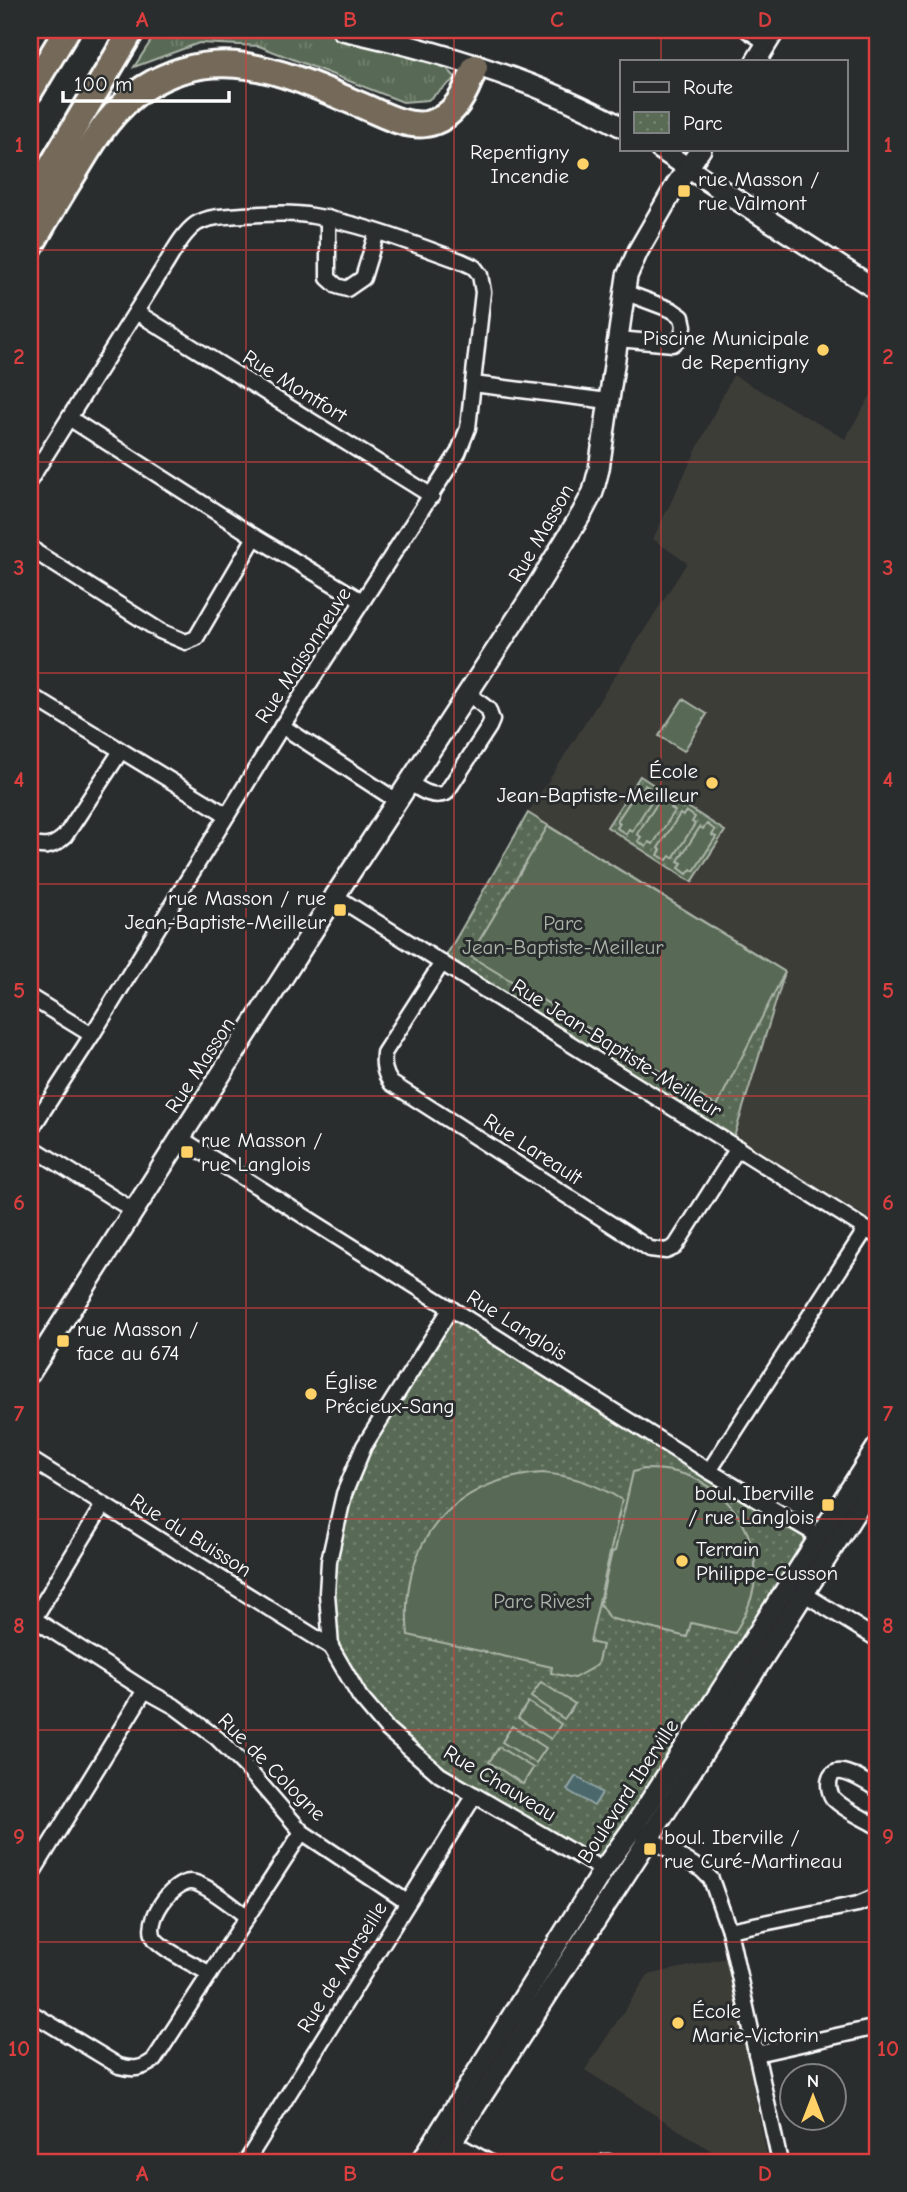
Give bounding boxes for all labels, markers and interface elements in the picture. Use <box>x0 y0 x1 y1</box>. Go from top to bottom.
text: A <box>136 6 149 33</box>
text: B <box>343 6 357 33</box>
text: C <box>550 6 564 33</box>
text: D <box>758 6 772 33</box>
scale bar <box>63 60 229 104</box>
legend <box>620 60 848 150</box>
text: 100 m <box>74 72 132 96</box>
text: Route <box>683 75 733 99</box>
text: Parc <box>683 111 723 135</box>
text: 1 <box>14 131 24 158</box>
text: 1 <box>883 131 893 158</box>
place label: Repentigny Incendie <box>470 140 570 188</box>
marker: Repentigny Incendie <box>575 156 591 172</box>
place label: rue Masson / rue Valmont <box>698 167 819 215</box>
marker: rue Masson / rue Valmont <box>676 183 692 199</box>
place label: Piscine Municipale de Repentigny <box>643 326 810 374</box>
marker: Piscine Municipale de Repentigny <box>815 342 831 358</box>
text: 2 <box>13 343 25 370</box>
text: 2 <box>882 343 894 370</box>
street label: Rue Montfort <box>239 345 352 428</box>
street label: Rue Masson <box>503 480 579 586</box>
text: 3 <box>13 554 25 581</box>
text: 3 <box>882 554 894 581</box>
street label: Rue Maisonneuve <box>250 583 356 727</box>
place label: École Jean-Baptiste-Meilleur <box>497 759 699 807</box>
text: 4 <box>14 766 25 793</box>
text: 4 <box>883 766 894 793</box>
marker: École Jean-Baptiste-Meilleur <box>704 775 720 791</box>
place label: rue Masson / rue Jean-Baptiste-Meilleur <box>125 886 327 934</box>
marker: rue Masson / rue Jean-Baptiste-Meilleur <box>332 902 348 918</box>
park label: Parc Jean-Baptiste-Meilleur <box>462 911 664 959</box>
street label: Rue Jean-Baptiste-Meilleur <box>508 974 727 1123</box>
text: 5 <box>13 977 25 1004</box>
text: 5 <box>882 977 894 1004</box>
street label: Rue Masson <box>160 1013 240 1117</box>
street label: Rue Lareault <box>479 1108 587 1190</box>
place label: rue Masson / rue Langlois <box>201 1128 322 1176</box>
marker: rue Masson / rue Langlois <box>179 1144 195 1160</box>
text: 6 <box>13 1189 25 1216</box>
text: 6 <box>882 1189 894 1216</box>
street label: Rue Langlois <box>462 1285 572 1365</box>
place label: rue Masson / face au 674 <box>76 1317 198 1365</box>
marker: rue Masson / face au 674 <box>55 1333 71 1349</box>
place label: Église Précieux-Sang <box>325 1370 455 1418</box>
marker: Église Précieux-Sang <box>303 1386 319 1402</box>
text: 7 <box>14 1400 25 1427</box>
text: 7 <box>883 1400 894 1427</box>
place label: boul. Iberville / rue Langlois <box>688 1481 814 1529</box>
street label: Rue du Buisson <box>126 1488 256 1582</box>
marker: boul. Iberville / rue Langlois <box>820 1497 836 1513</box>
place label: Terrain Philippe-Cusson <box>696 1537 838 1585</box>
marker: Terrain Philippe-Cusson <box>674 1553 690 1569</box>
park label: Parc Rivest <box>493 1589 592 1613</box>
text: 8 <box>13 1612 25 1639</box>
text: 8 <box>882 1612 894 1639</box>
street label: Rue de Cologne <box>213 1708 331 1826</box>
street label: Boulevard Iberville <box>573 1715 683 1867</box>
street label: Rue Chauveau <box>439 1740 561 1826</box>
text: 9 <box>13 1823 25 1850</box>
text: 9 <box>882 1823 894 1850</box>
place label: boul. Iberville / rue Curé-Martineau <box>664 1825 842 1873</box>
marker: boul. Iberville / rue Curé-Martineau <box>642 1841 658 1857</box>
street label: Rue de Marseille <box>292 1897 392 2037</box>
place label: École Marie-Victorin <box>692 1999 819 2047</box>
marker: École Marie-Victorin <box>670 2015 686 2031</box>
text: 10 <box>8 2035 30 2062</box>
text: 10 <box>877 2035 899 2062</box>
north arrow <box>778 2062 848 2132</box>
text: N <box>807 2070 819 2092</box>
text: A <box>136 2160 149 2187</box>
text: B <box>343 2160 357 2187</box>
text: C <box>550 2160 564 2187</box>
text: D <box>758 2160 772 2187</box>

